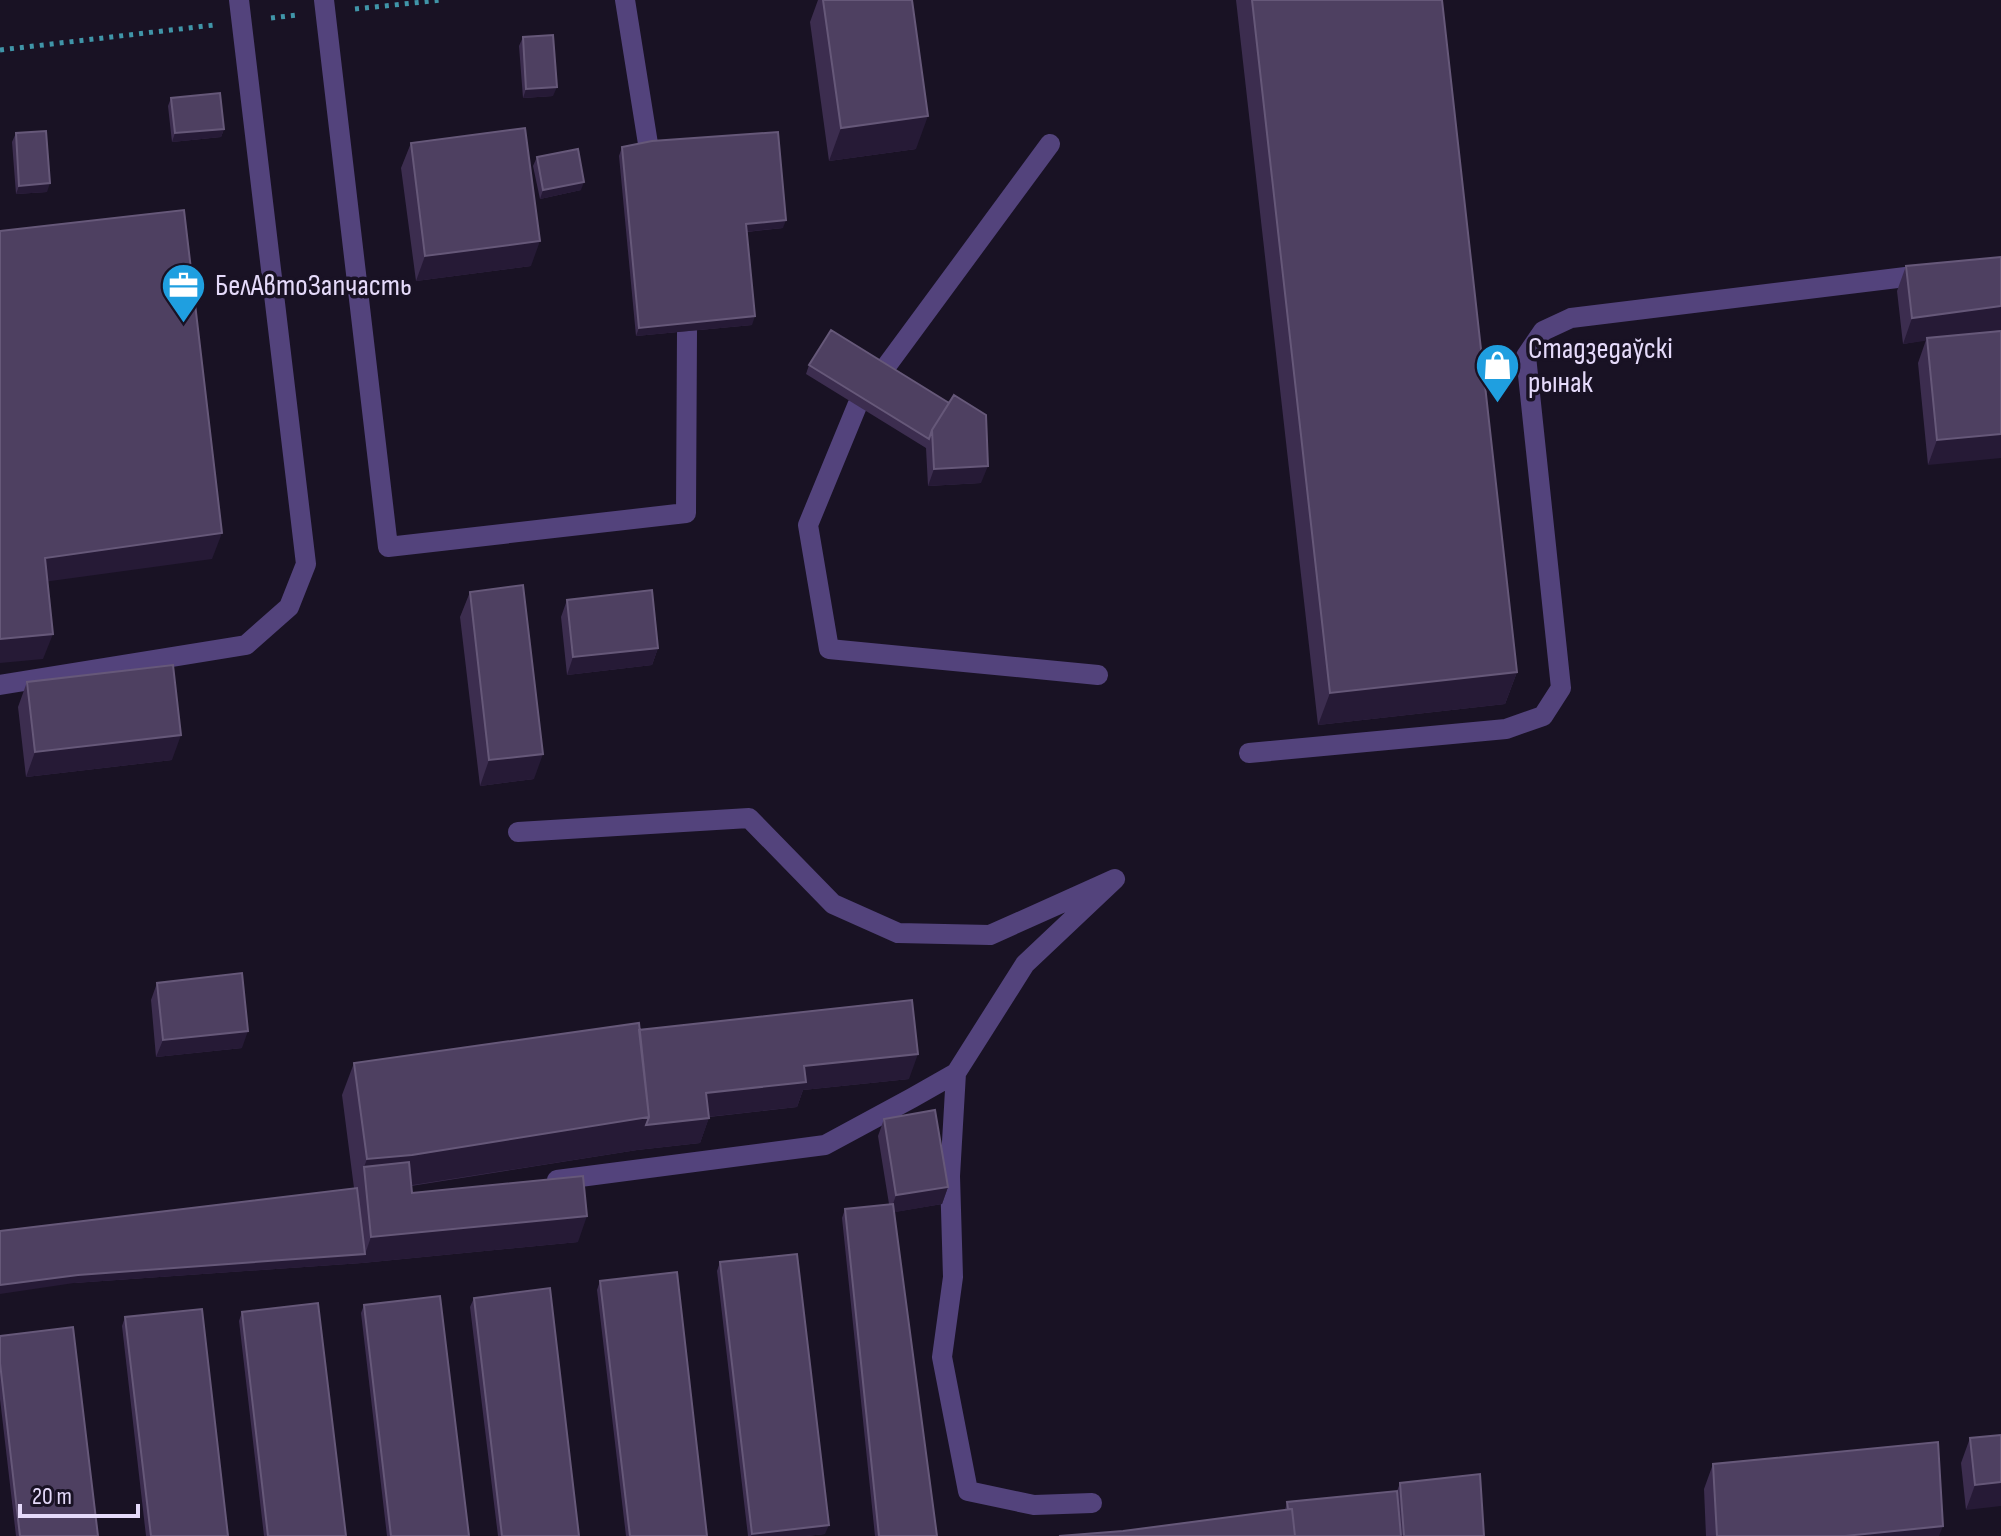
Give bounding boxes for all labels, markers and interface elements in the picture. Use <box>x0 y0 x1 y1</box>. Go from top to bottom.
office icon: БелАвтоЗапчасть <box>160 262 208 325</box>
place label: БелАвтоЗапчасть <box>215 268 412 304</box>
place label: Стадзедаўскі рынак <box>1528 331 1673 401</box>
shop icon: Стадзедаўскі рынак <box>1473 342 1521 405</box>
scale bar <box>20 1468 138 1518</box>
text: 20 m <box>32 1482 72 1511</box>

